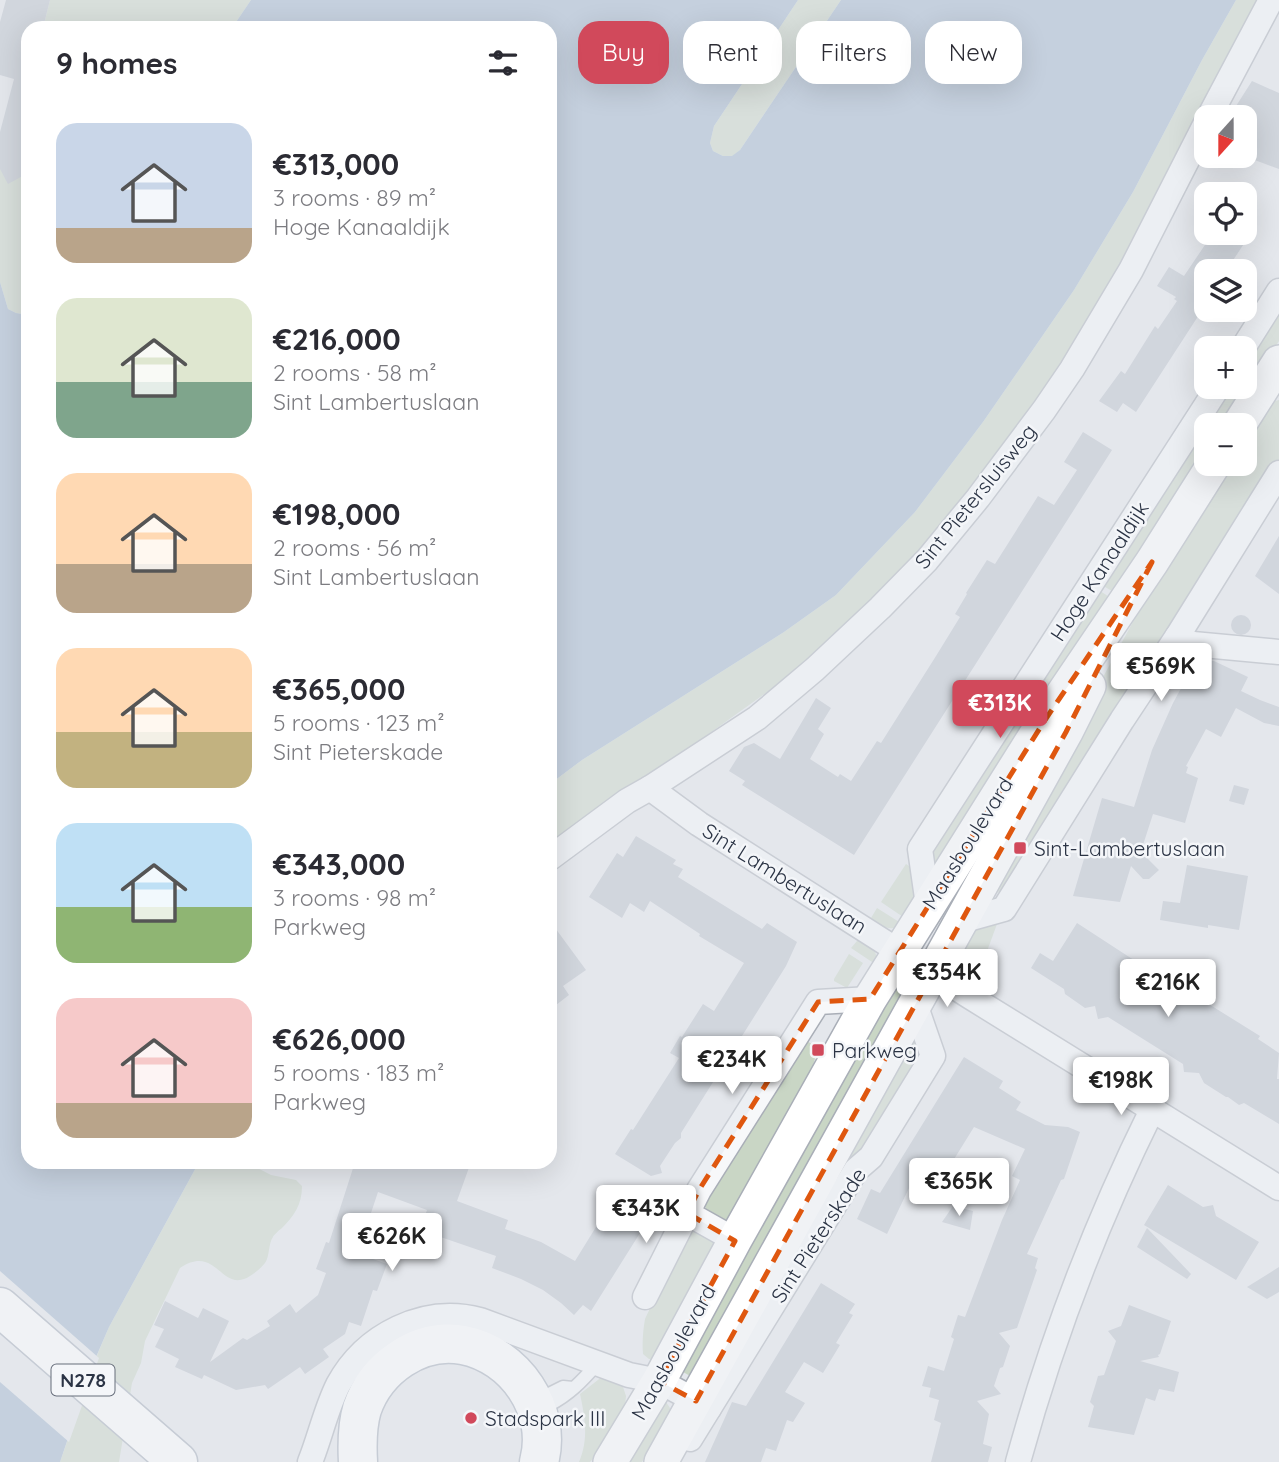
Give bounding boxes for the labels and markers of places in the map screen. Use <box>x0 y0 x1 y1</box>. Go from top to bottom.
pin: €569K <box>1112 644 1210 703</box>
pin: €313K <box>951 680 1049 740</box>
place label: Sint-Lambertuslaan <box>1034 835 1225 861</box>
marker: Sint-Lambertuslaan <box>1012 840 1028 856</box>
pin: €354K <box>898 950 996 1009</box>
pin: €216K <box>1119 960 1217 1019</box>
pin: €234K <box>683 1036 781 1096</box>
place label: Parkweg <box>832 1037 917 1063</box>
marker: Parkweg <box>810 1042 826 1058</box>
pin: €198K <box>1072 1058 1170 1117</box>
pin: €365K <box>910 1158 1008 1218</box>
pin: €343K <box>597 1186 695 1245</box>
pin: €626K <box>343 1214 441 1273</box>
place label: Stadspark III <box>485 1405 605 1431</box>
marker: Stadspark III <box>463 1410 479 1426</box>

